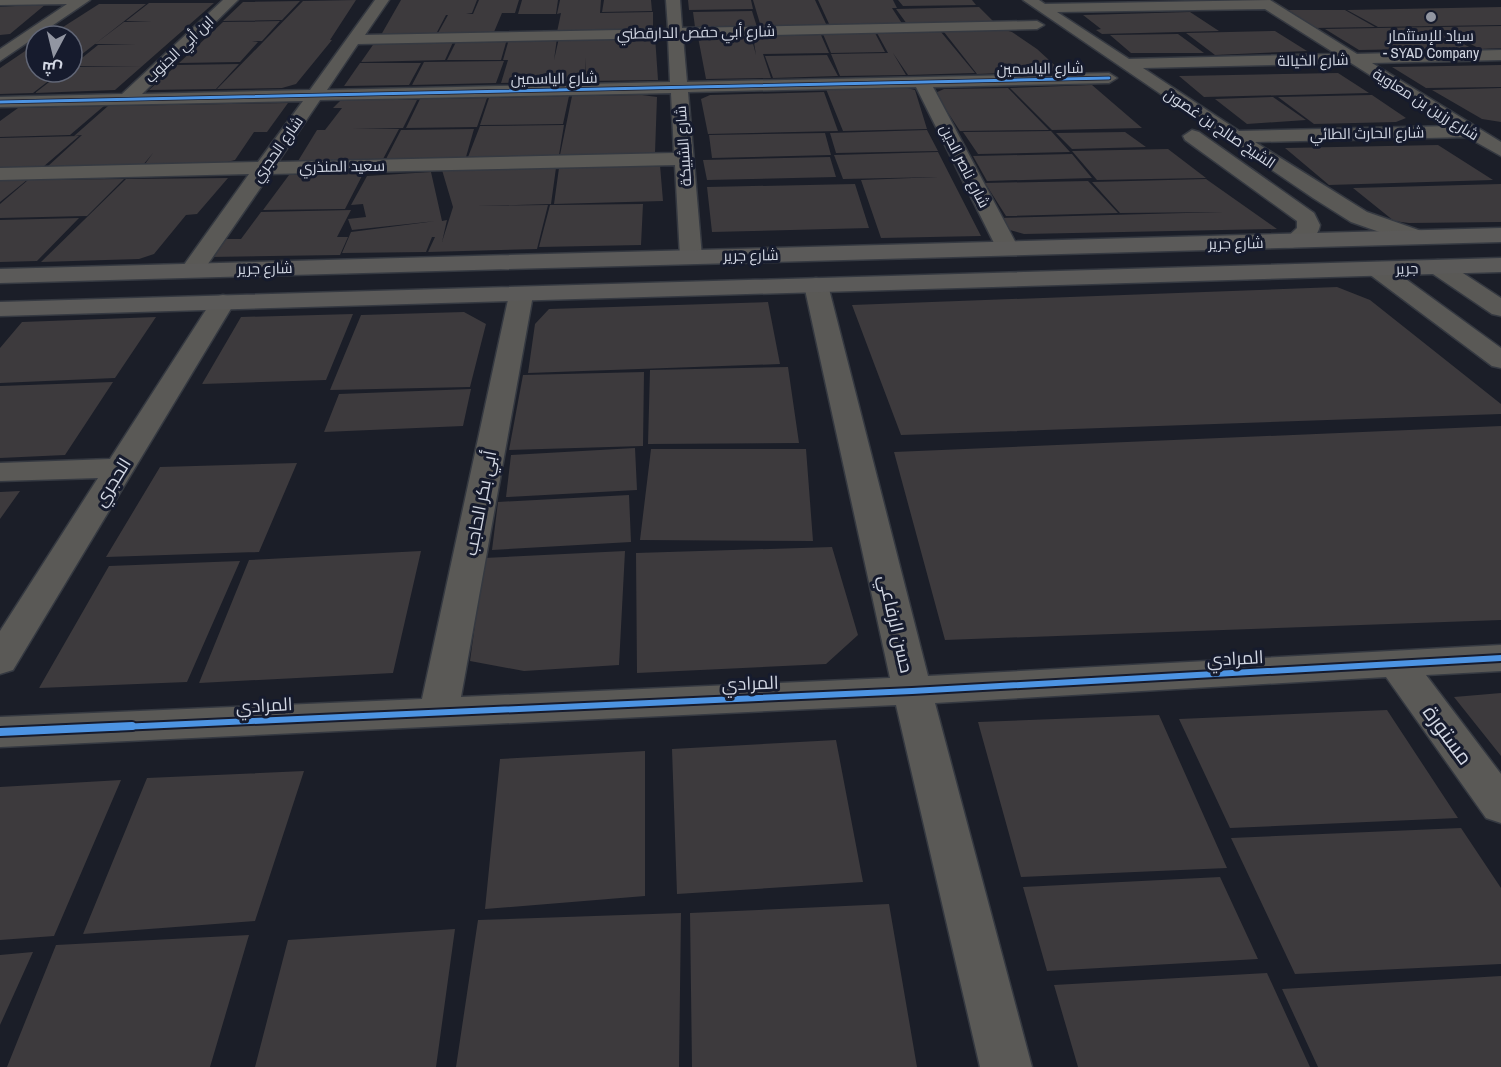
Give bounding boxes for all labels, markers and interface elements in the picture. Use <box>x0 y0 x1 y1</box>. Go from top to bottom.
marker: سياد للإستثمار - SYAD Company <box>1424 10 1438 24</box>
street label: ابن أبي الجنوب <box>140 11 220 89</box>
street label: شارع أبي حفص الدارقطني <box>617 20 775 46</box>
north arrow <box>24 24 84 84</box>
place label: سياد للإستثمار - SYAD Company <box>1383 25 1480 63</box>
street label: شارع الخيالة <box>1277 49 1349 72</box>
text: ش <box>41 57 64 81</box>
street label: شارع الياسمين <box>996 57 1084 80</box>
street label: شارع رزين بن معاوية <box>1368 63 1483 146</box>
street label: شارع الياسمين <box>510 67 598 90</box>
street label: الشيخ صالح بن غصون <box>1160 83 1280 174</box>
street label: شارع الشبيكة <box>670 105 697 187</box>
street label: شارع الحجري <box>246 112 309 188</box>
street label: شارع ناصر الدين <box>934 121 995 212</box>
street label: شارع الحارث الطائي <box>1310 122 1424 146</box>
street label: سعيد المنذري <box>299 155 385 179</box>
street label: شارع جرير <box>1207 232 1264 255</box>
street label: شارع جرير <box>722 244 779 267</box>
street label: شارع جرير <box>236 257 293 280</box>
street label: جرير <box>1394 257 1419 279</box>
street label: أبي بكر الحاجب <box>458 448 504 558</box>
street label: الحجري <box>87 453 138 512</box>
street label: حسن الرفاعي <box>871 573 919 676</box>
street label: المرادي <box>1206 644 1264 674</box>
street label: المرادي <box>721 670 779 698</box>
street label: المرادي <box>235 691 293 721</box>
street label: مستورة <box>1416 699 1480 771</box>

